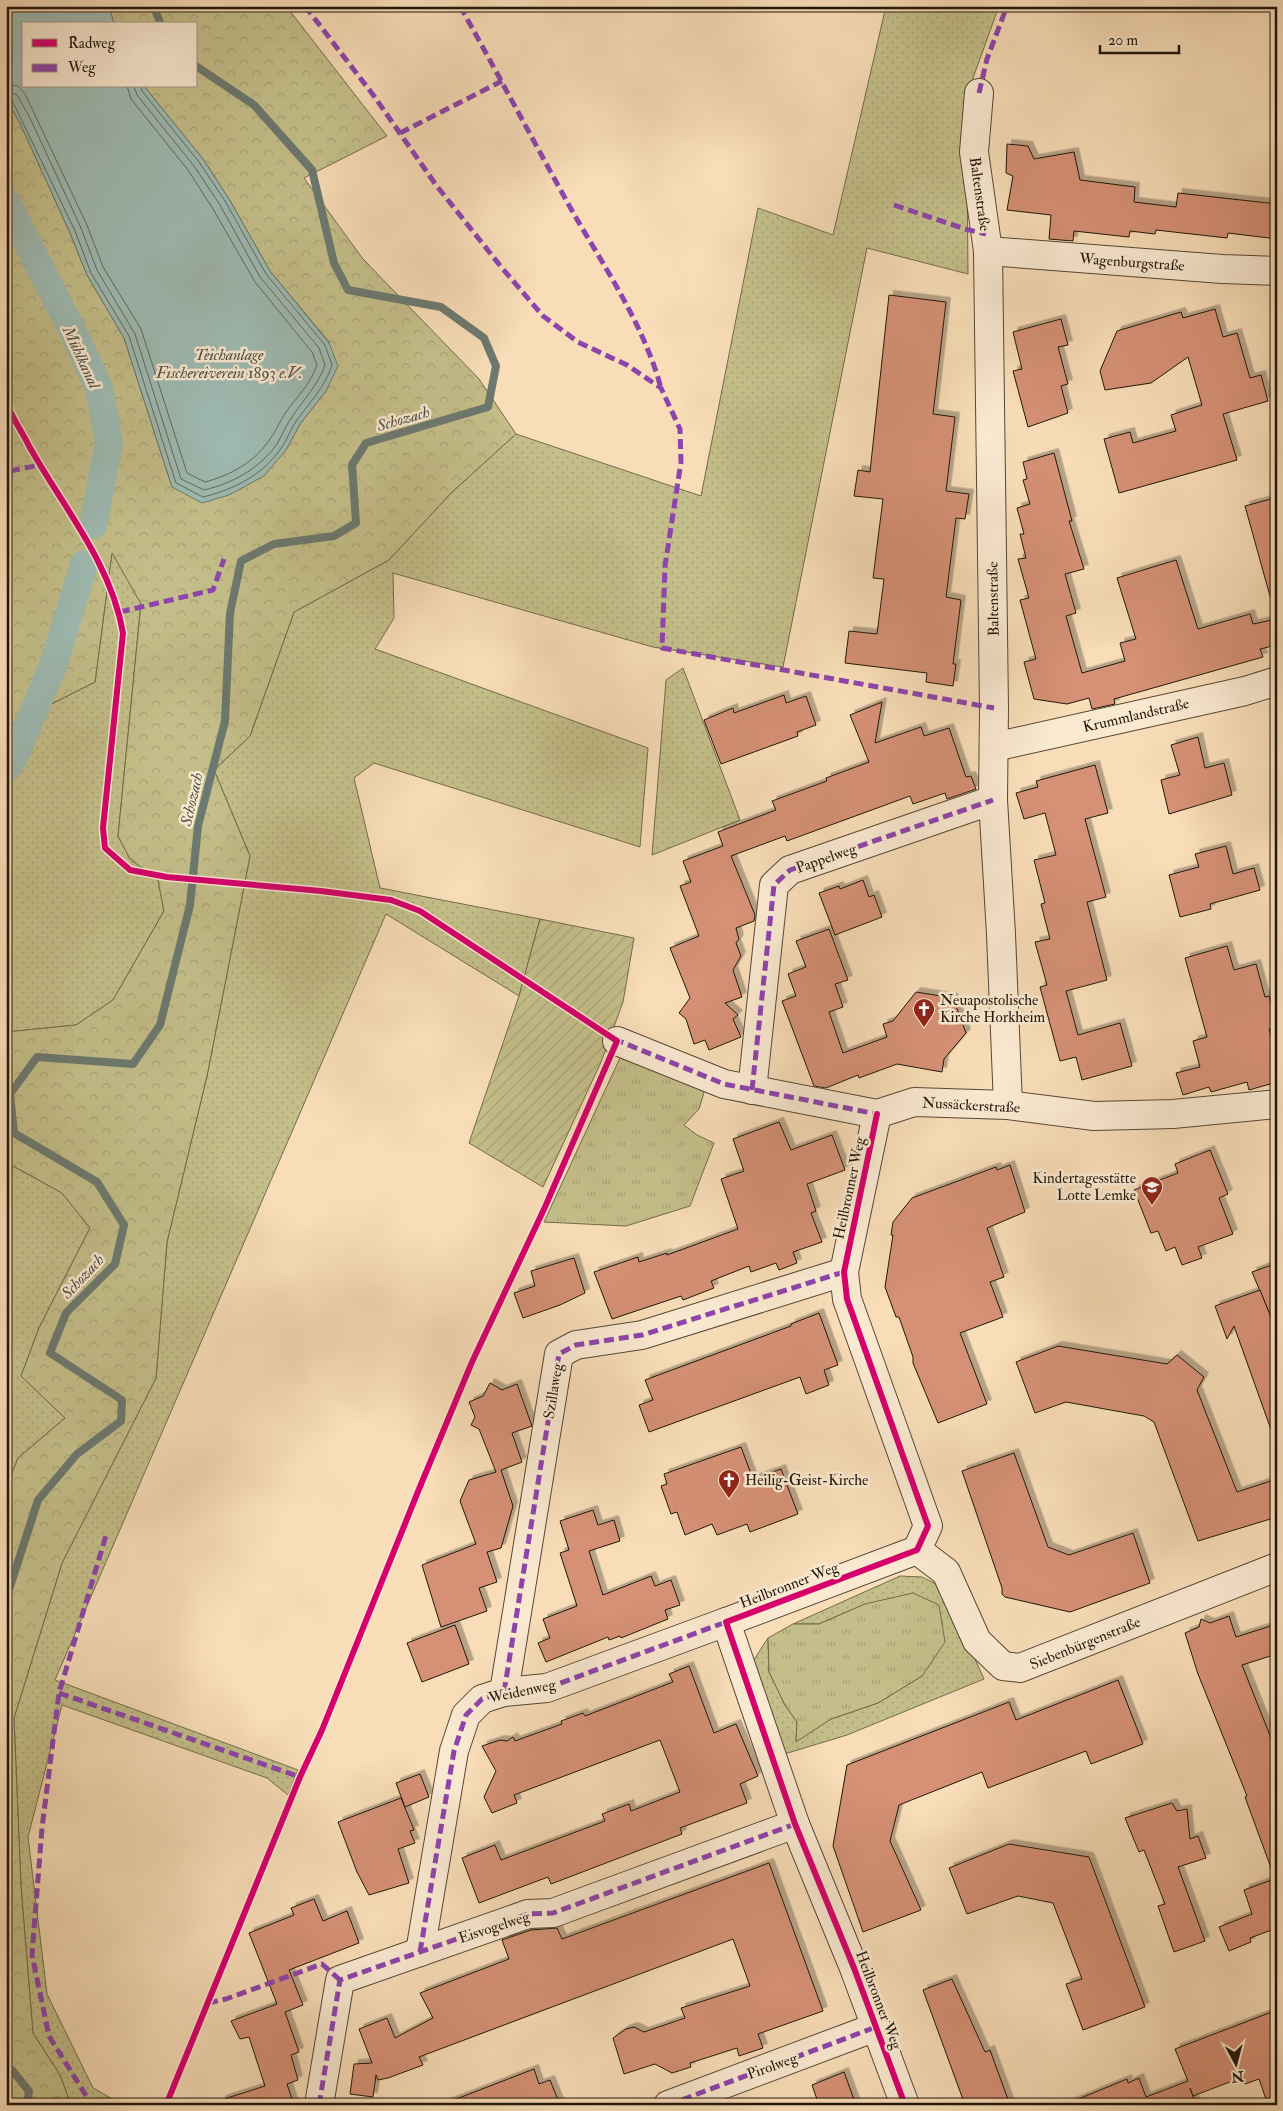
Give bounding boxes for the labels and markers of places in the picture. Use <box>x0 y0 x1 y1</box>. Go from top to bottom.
place label: Neuapostolische Kirche Horkheim <box>940 991 1045 1027</box>
church icon: Neuapostolische Kirche Horkheim <box>912 997 936 1028</box>
place label: Kindertagesstätte Lotte Lemke <box>1033 1169 1136 1205</box>
school or university icon: Kindertagesstätte Lotte Lemke <box>1140 1175 1164 1206</box>
church icon: Heilig-Geist-Kirche <box>717 1468 741 1499</box>
place label: Heilig-Geist-Kirche <box>745 1471 868 1490</box>

